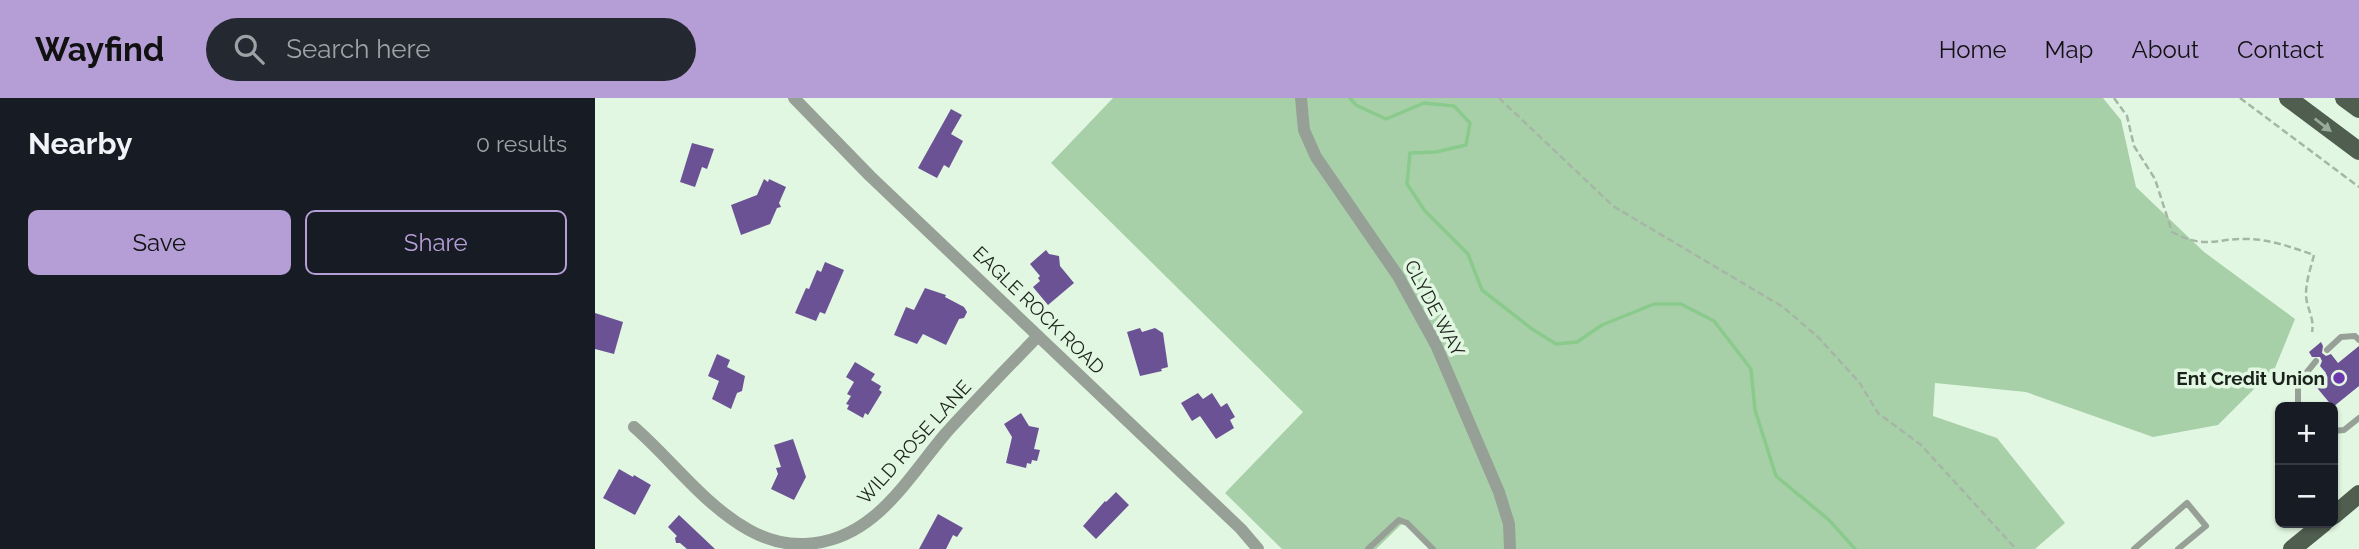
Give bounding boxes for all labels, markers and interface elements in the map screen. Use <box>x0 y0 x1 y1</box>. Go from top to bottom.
search box <box>206 18 696 81</box>
text: Wayfind <box>35 30 164 69</box>
icon: search <box>230 30 268 68</box>
text: Search here <box>286 34 431 64</box>
text: Home <box>1939 35 2007 64</box>
text: Map <box>2045 35 2093 64</box>
text: About <box>2131 35 2199 64</box>
text: Contact <box>2237 35 2324 64</box>
one-way arrow <box>2314 118 2332 132</box>
text: Nearby <box>28 126 132 161</box>
text: 0 results <box>476 130 567 157</box>
button: Save <box>28 210 291 275</box>
button: Share <box>305 210 567 275</box>
street label: EAGLE ROCK ROAD <box>969 242 1109 378</box>
street label: CLYDE WAY <box>1400 256 1470 361</box>
place label: Ent Credit Union <box>2176 367 2325 389</box>
marker: Ent Credit Union <box>2331 370 2347 386</box>
street label: WILD ROSE LANE <box>853 376 975 508</box>
map controls <box>2275 402 2338 528</box>
button: + <box>2275 402 2338 465</box>
button: − <box>2275 465 2338 528</box>

